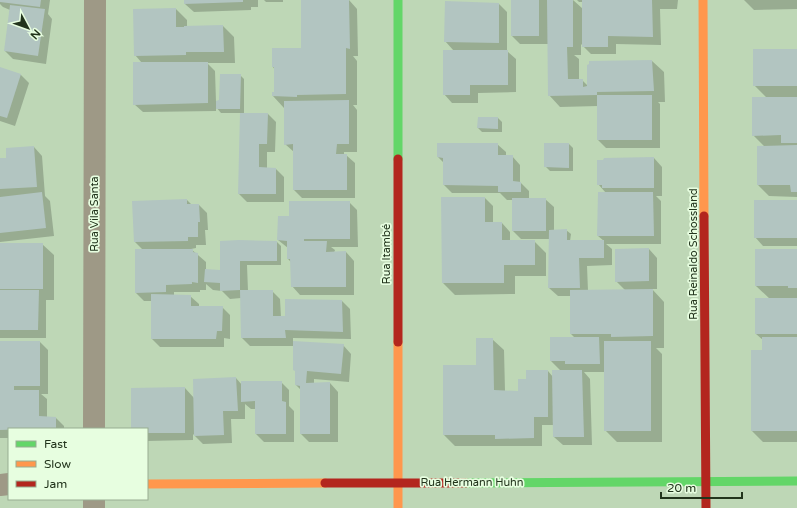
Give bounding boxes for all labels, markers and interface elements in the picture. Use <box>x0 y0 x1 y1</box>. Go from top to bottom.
north arrow <box>8 8 48 48</box>
text: N <box>27 27 43 42</box>
street label: Rua Vila Santa <box>88 176 101 252</box>
street label: Rua Reinaldo Schossland <box>687 188 700 320</box>
street label: Rua Itambé <box>380 224 393 284</box>
legend <box>8 428 148 500</box>
text: Fast <box>44 437 68 451</box>
text: Slow <box>44 457 71 471</box>
scale bar <box>661 474 742 500</box>
street label: Rua Hermann Huhn <box>421 476 523 489</box>
text: Jam <box>44 477 67 491</box>
text: 20 m <box>667 481 696 495</box>

